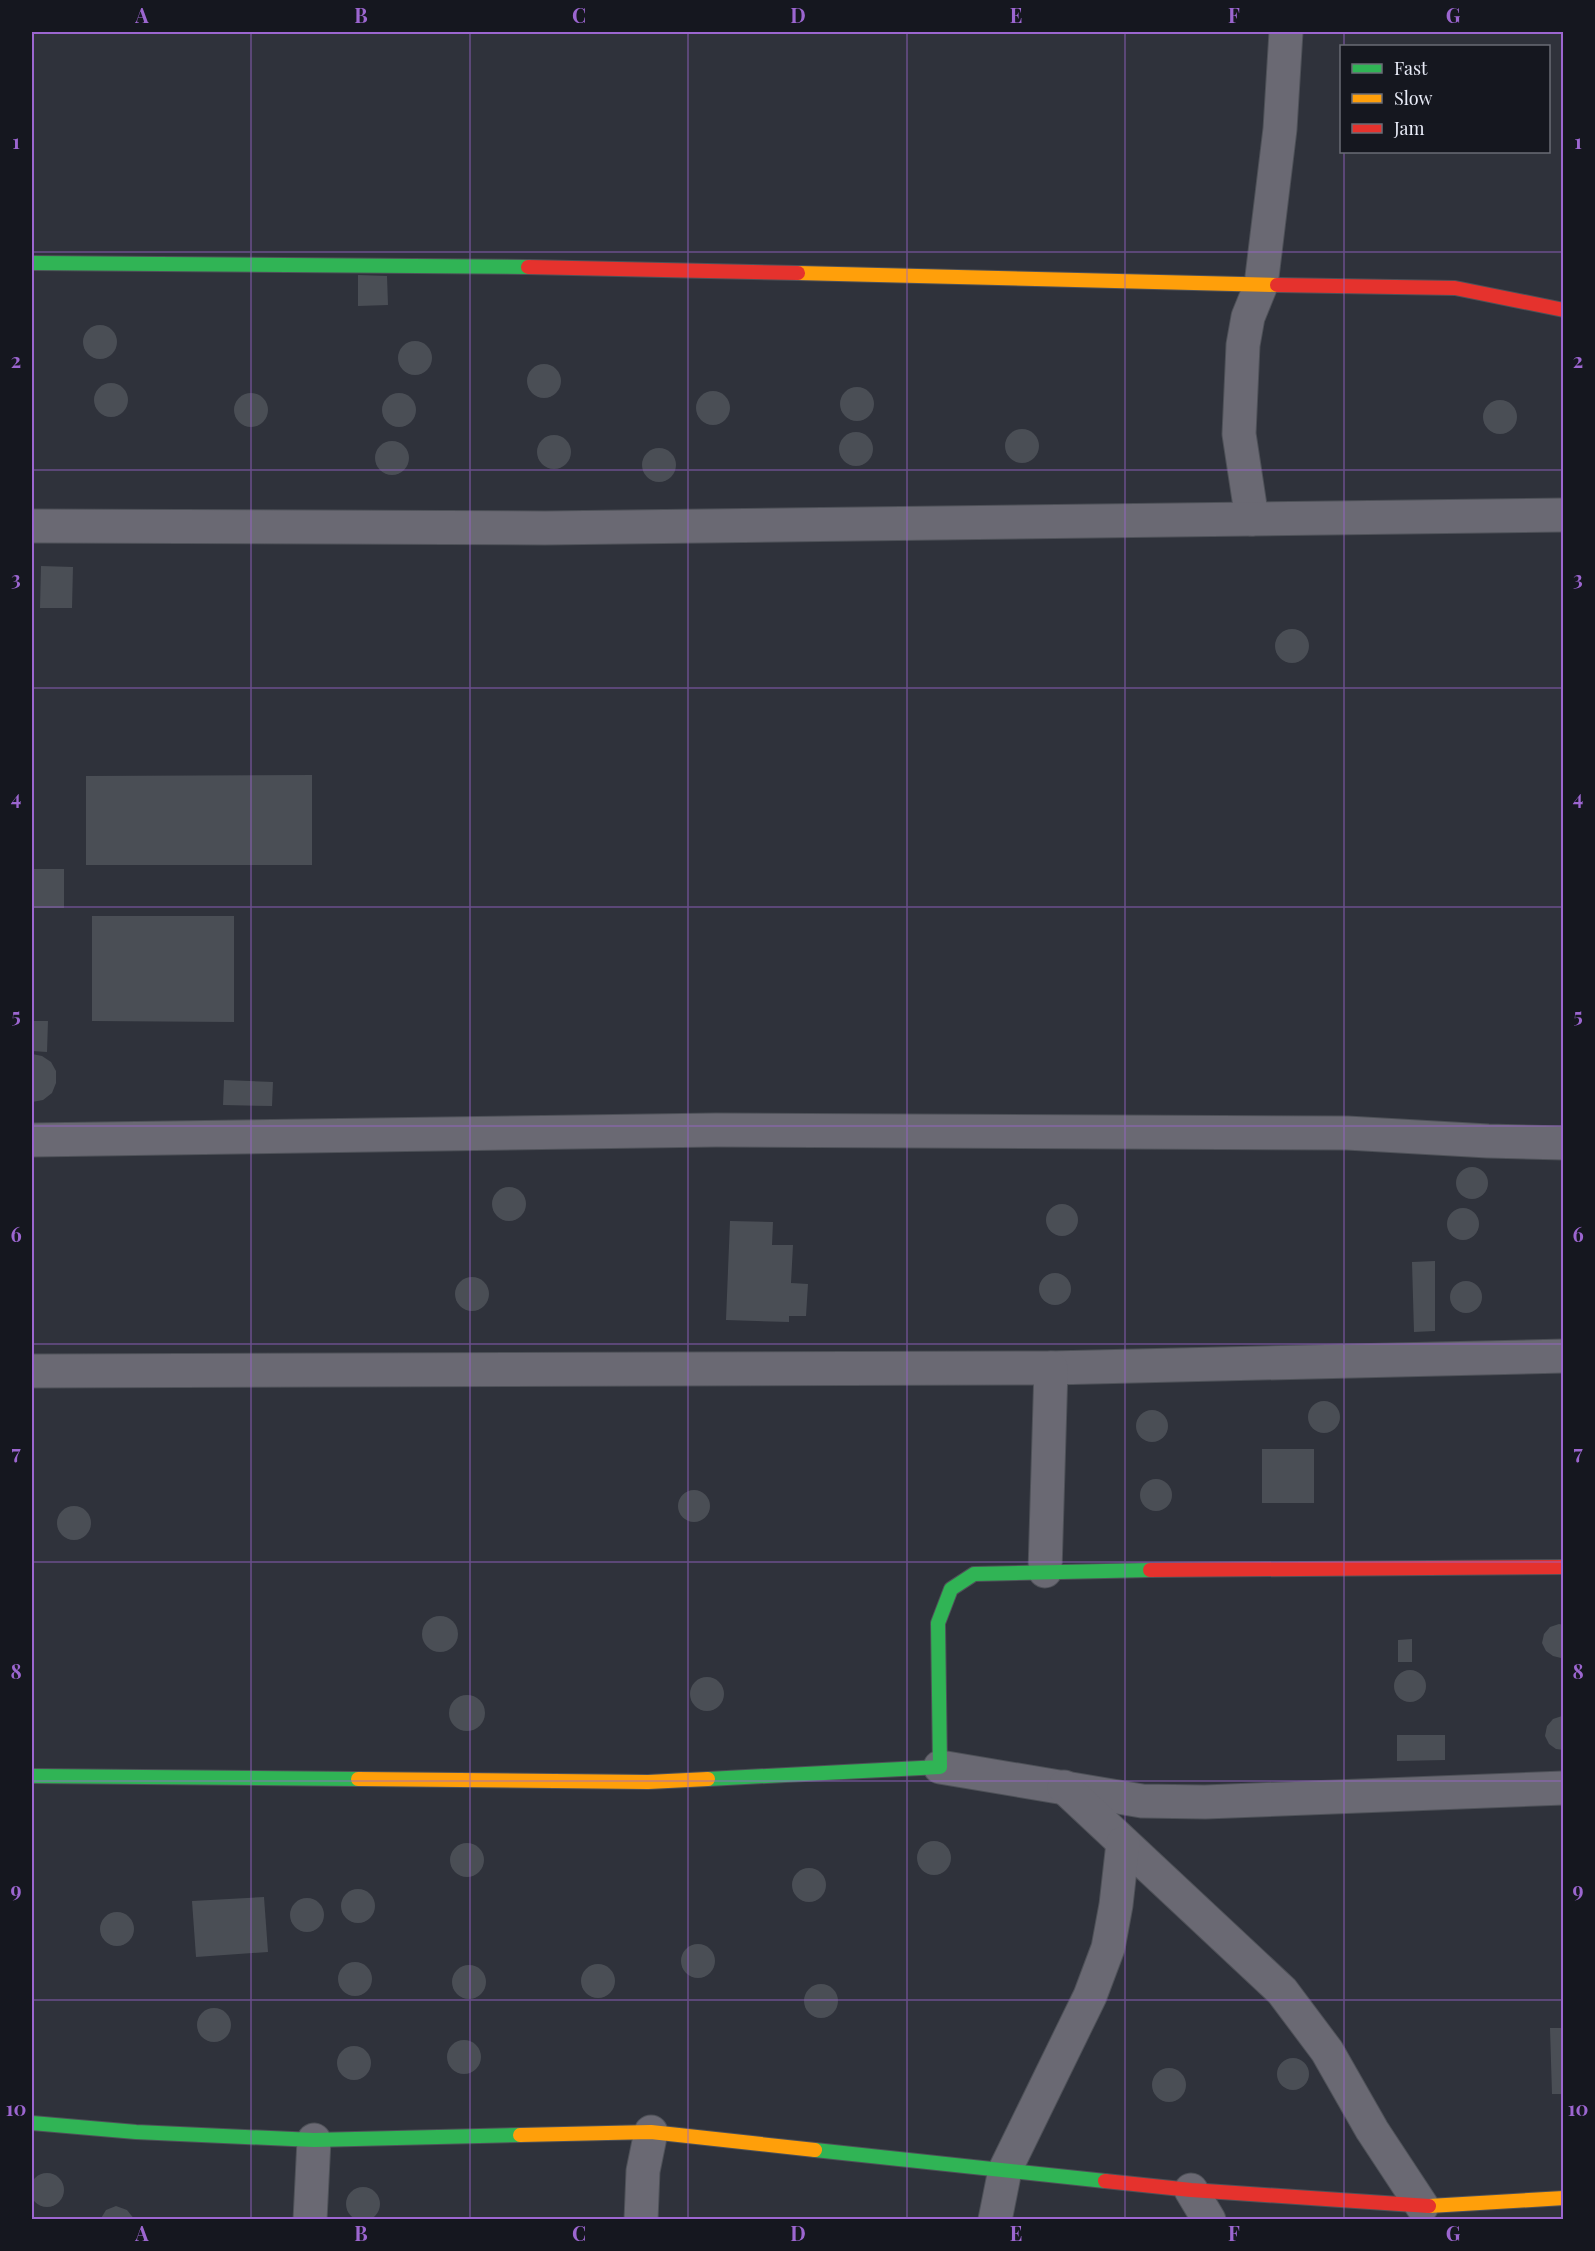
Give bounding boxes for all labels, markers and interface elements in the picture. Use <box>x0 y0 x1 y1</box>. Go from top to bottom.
text: A <box>134 1 149 28</box>
text: B <box>354 1 368 28</box>
text: C <box>572 1 586 28</box>
text: D <box>790 1 806 28</box>
text: E <box>1010 1 1022 28</box>
text: F <box>1228 1 1240 28</box>
text: G <box>1446 1 1461 28</box>
legend <box>1340 45 1550 153</box>
text: Fast <box>1394 56 1428 80</box>
text: Slow <box>1394 86 1432 110</box>
text: Jam <box>1393 116 1424 140</box>
text: 1 <box>12 127 20 154</box>
text: 1 <box>1574 127 1582 154</box>
text: 2 <box>11 346 21 373</box>
text: 2 <box>1573 346 1583 373</box>
text: 3 <box>11 564 21 591</box>
text: 3 <box>1573 564 1583 591</box>
text: 4 <box>11 783 21 810</box>
text: 4 <box>1573 783 1583 810</box>
text: 5 <box>11 1001 21 1028</box>
text: 5 <box>1573 1001 1583 1028</box>
text: 6 <box>10 1220 22 1247</box>
text: 6 <box>1572 1220 1584 1247</box>
text: 7 <box>11 1438 21 1465</box>
text: 7 <box>1573 1438 1583 1465</box>
text: 8 <box>10 1657 22 1684</box>
text: 8 <box>1572 1657 1584 1684</box>
text: 9 <box>10 1875 22 1902</box>
text: 9 <box>1572 1875 1584 1902</box>
text: 10 <box>6 2094 26 2121</box>
text: 10 <box>1568 2094 1588 2121</box>
text: A <box>134 2219 149 2246</box>
text: B <box>354 2219 368 2246</box>
text: C <box>572 2219 586 2246</box>
text: D <box>790 2219 806 2246</box>
text: E <box>1010 2219 1022 2246</box>
text: F <box>1228 2219 1240 2246</box>
text: G <box>1446 2219 1461 2246</box>

